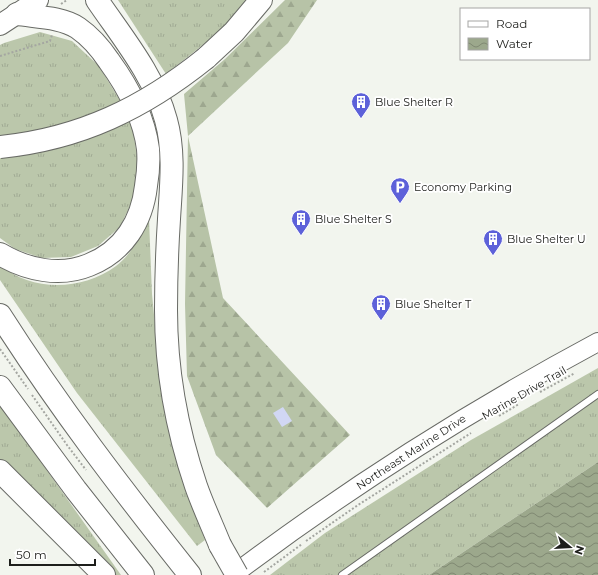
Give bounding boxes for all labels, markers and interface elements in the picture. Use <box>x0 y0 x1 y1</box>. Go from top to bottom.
legend <box>460 8 590 60</box>
text: Road <box>496 16 527 31</box>
text: Water <box>496 36 533 51</box>
building icon: Blue Shelter R <box>350 91 372 119</box>
place label: Blue Shelter R <box>375 95 453 109</box>
parking icon: Economy Parking <box>389 176 411 204</box>
place label: Economy Parking <box>414 180 512 194</box>
building icon: Blue Shelter S <box>290 208 312 236</box>
place label: Blue Shelter S <box>315 212 392 226</box>
building icon: Blue Shelter U <box>482 228 504 256</box>
place label: Blue Shelter U <box>507 232 586 246</box>
building icon: Blue Shelter T <box>370 293 392 321</box>
place label: Blue Shelter T <box>395 297 472 311</box>
street label: Marine Drive Trail <box>479 363 569 423</box>
street label: Northeast Marine Drive <box>353 411 469 493</box>
north arrow <box>550 527 590 567</box>
scale bar <box>10 541 95 567</box>
text: N <box>571 544 588 556</box>
text: 50 m <box>16 547 47 562</box>

